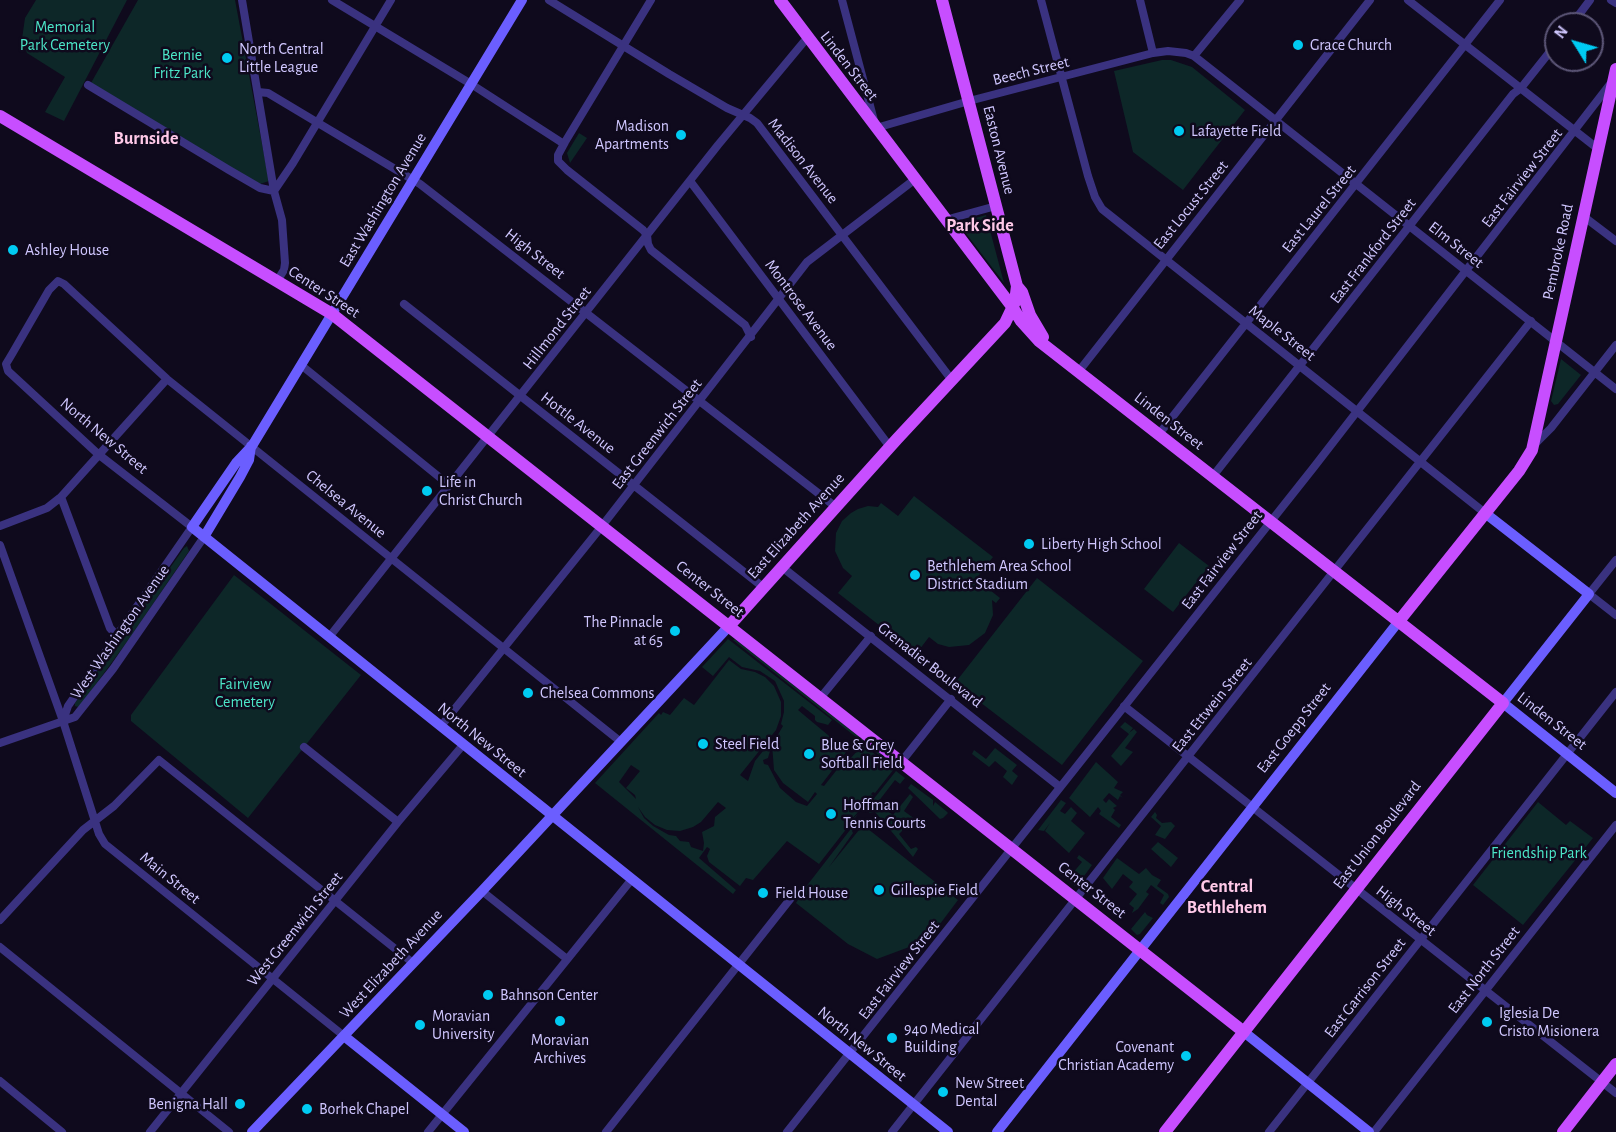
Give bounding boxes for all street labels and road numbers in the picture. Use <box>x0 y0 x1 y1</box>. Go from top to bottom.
street label: Linden Street <box>816 27 882 105</box>
street label: Beech Street <box>991 52 1071 90</box>
street label: Easton Avenue <box>979 104 1019 196</box>
street label: Madison Avenue <box>764 114 842 208</box>
street label: East Fairview Street <box>1477 125 1567 231</box>
street label: East Washington Avenue <box>335 129 431 271</box>
street label: East Locust Street <box>1149 157 1233 253</box>
street label: East Laurel Street <box>1278 161 1360 257</box>
street label: East Frankford Street <box>1326 194 1420 308</box>
street label: Pembroke Road <box>1538 202 1578 302</box>
street label: Elm Street <box>1425 218 1487 272</box>
street label: High Street <box>501 225 569 283</box>
street label: Montrose Avenue <box>761 256 841 354</box>
street label: Center Street <box>285 262 363 322</box>
street label: Hillmond Street <box>519 283 595 373</box>
street label: Maple Street <box>1245 301 1319 365</box>
street label: East Greenwich Street <box>608 375 706 493</box>
street label: Hottle Avenue <box>537 388 619 458</box>
street label: Linden Street <box>1130 388 1208 454</box>
street label: North New Street <box>56 394 152 478</box>
street label: Chelsea Avenue <box>302 466 390 542</box>
street label: East Elizabeth Avenue <box>743 469 849 583</box>
street label: East Fairview Street <box>1177 507 1267 613</box>
street label: Center Street <box>672 556 748 622</box>
street label: West Washington Avenue <box>66 561 174 703</box>
street label: Grenadier Boulevard <box>874 618 986 712</box>
street label: East Ettwein Street <box>1168 654 1256 756</box>
street label: East Goepp Street <box>1253 679 1335 777</box>
street label: Linden Street <box>1513 688 1591 754</box>
street label: North New Street <box>434 698 530 782</box>
street label: East Union Boulevard <box>1329 777 1425 893</box>
street label: Main Street <box>136 848 204 908</box>
street label: Center Street <box>1054 857 1130 923</box>
street label: West Greenwich Street <box>243 868 347 990</box>
street label: High Street <box>1372 882 1440 940</box>
street label: West Elizabeth Avenue <box>335 905 447 1023</box>
street label: East Fairview Street <box>854 917 944 1023</box>
street label: East North Street <box>1444 922 1524 1018</box>
street label: East Garrison Street <box>1320 934 1410 1042</box>
street label: North New Street <box>814 1002 910 1086</box>

